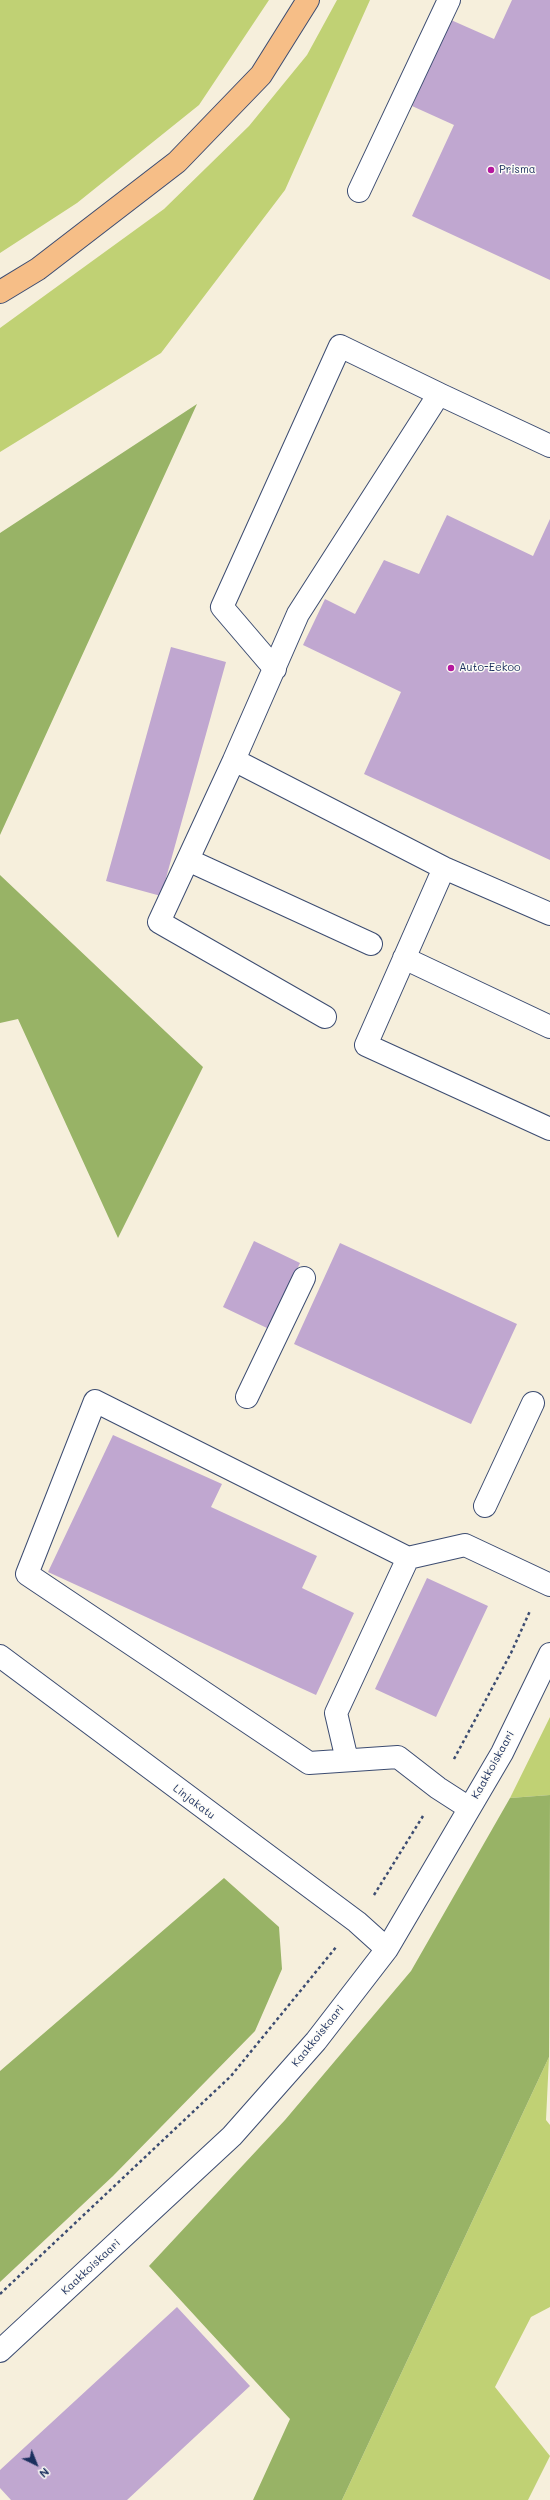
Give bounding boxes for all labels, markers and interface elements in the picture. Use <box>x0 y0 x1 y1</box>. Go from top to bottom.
place label: Prisma <box>499 163 536 177</box>
marker: Prisma <box>486 165 496 175</box>
place label: Auto-Eekoo <box>459 661 521 675</box>
marker: Auto-Eekoo <box>446 663 456 673</box>
street label: Kaakkoiskaari <box>469 1729 517 1801</box>
street label: Linjakatu <box>170 1782 218 1822</box>
street label: Kaakkoiskaari <box>289 2002 347 2070</box>
street label: Kaakkoiskaari <box>59 2236 123 2298</box>
north arrow <box>16 2444 56 2484</box>
text: N <box>36 2465 53 2481</box>

